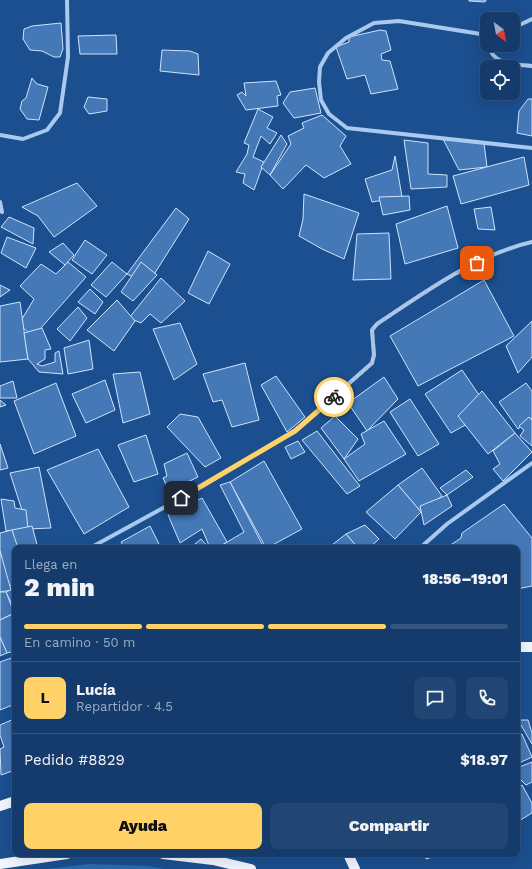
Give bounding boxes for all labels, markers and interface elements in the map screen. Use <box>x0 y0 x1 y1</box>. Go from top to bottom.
north arrow <box>480 12 520 52</box>
map controls <box>480 12 520 100</box>
button: locate <box>480 60 520 100</box>
pin <box>460 246 494 280</box>
icon: bag <box>466 252 488 274</box>
courier <box>314 377 354 417</box>
icon: bike <box>323 386 345 408</box>
pin <box>164 481 198 515</box>
icon: home <box>170 487 192 509</box>
text: Llega en <box>24 557 77 572</box>
text: 18:56–19:01 <box>422 570 508 588</box>
text: 2 min <box>24 572 95 602</box>
text: En camino · 50 m <box>24 635 135 650</box>
button: chat <box>414 677 456 719</box>
button: phone <box>466 677 508 719</box>
text: Lucía <box>76 681 116 699</box>
text: L <box>40 689 50 707</box>
text: Repartidor · 4.5 <box>76 699 173 714</box>
text: Pedido #8829 <box>24 751 125 769</box>
text: $18.97 <box>460 751 508 769</box>
button: Ayuda <box>24 803 262 849</box>
button: Compartir <box>270 803 508 849</box>

